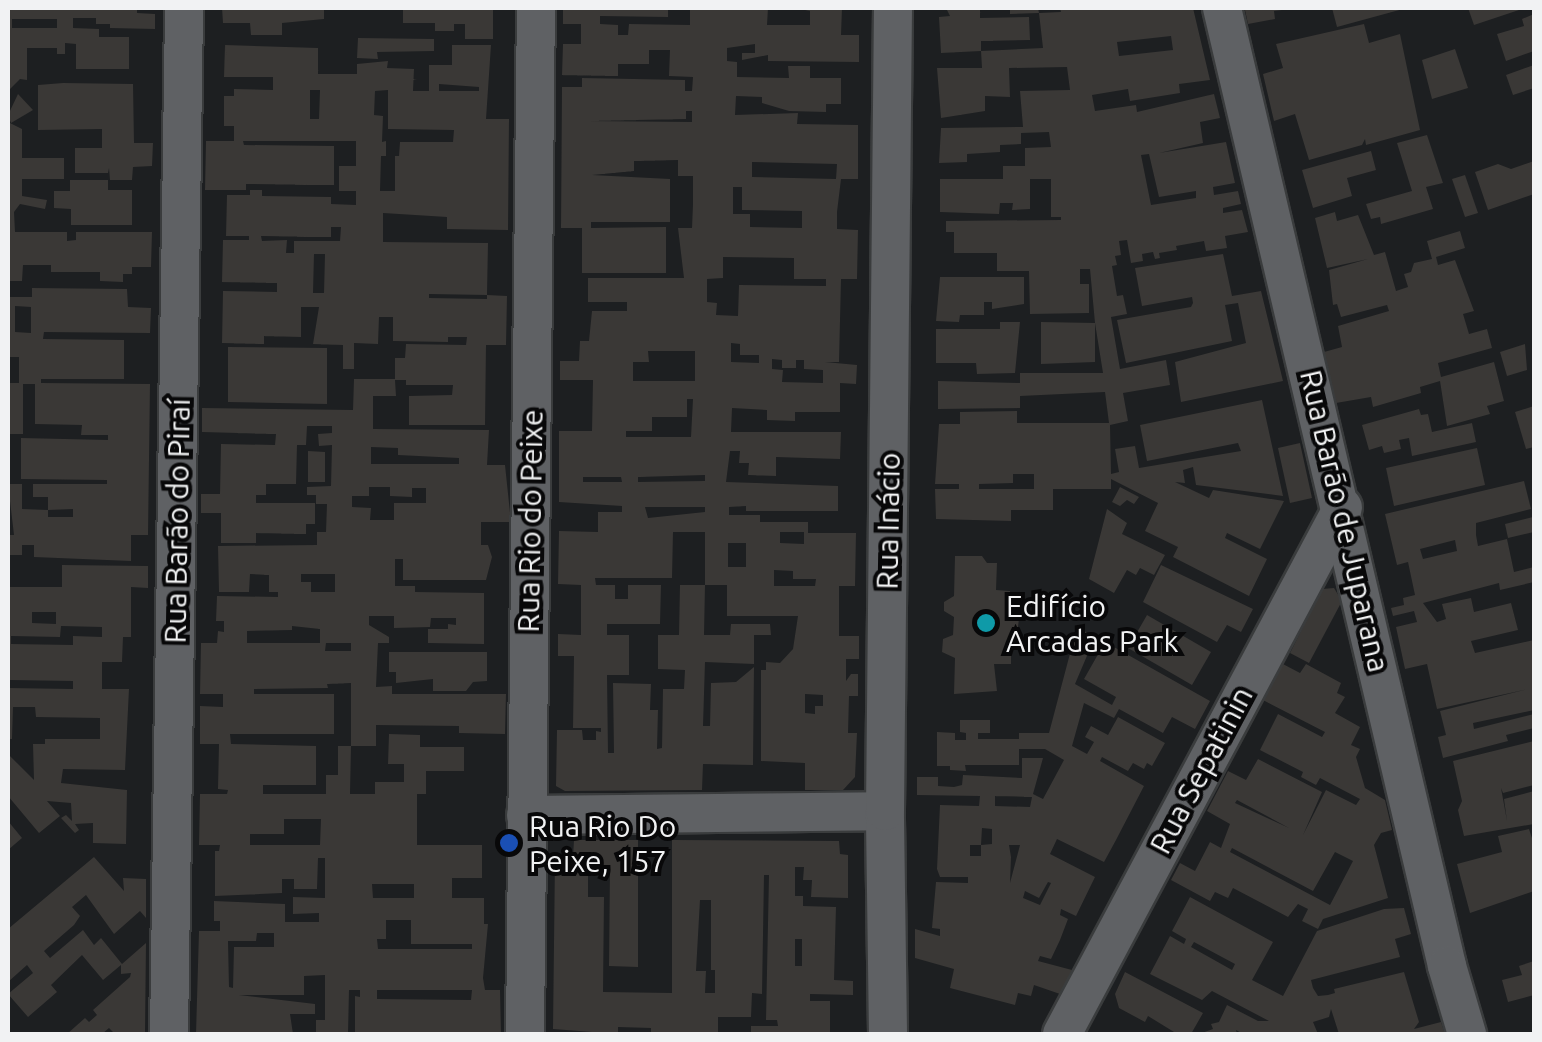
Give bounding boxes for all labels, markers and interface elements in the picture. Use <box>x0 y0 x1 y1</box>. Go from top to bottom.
street label: Rua Barão de Juparana <box>1293 366 1397 676</box>
street label: Rua Barão do Piraí <box>157 398 197 644</box>
street label: Rua Rio do Peixe <box>510 409 550 633</box>
street label: Rua Inácio <box>869 452 907 590</box>
place label: Edifício Arcadas Park <box>1006 588 1179 658</box>
marker: Edifício Arcadas Park <box>975 612 997 634</box>
street label: Rua Sepatinin <box>1142 680 1260 860</box>
place label: Rua Rio Do Peixe, 157 <box>529 808 676 878</box>
marker: Rua Rio Do Peixe, 157 <box>498 832 520 854</box>

